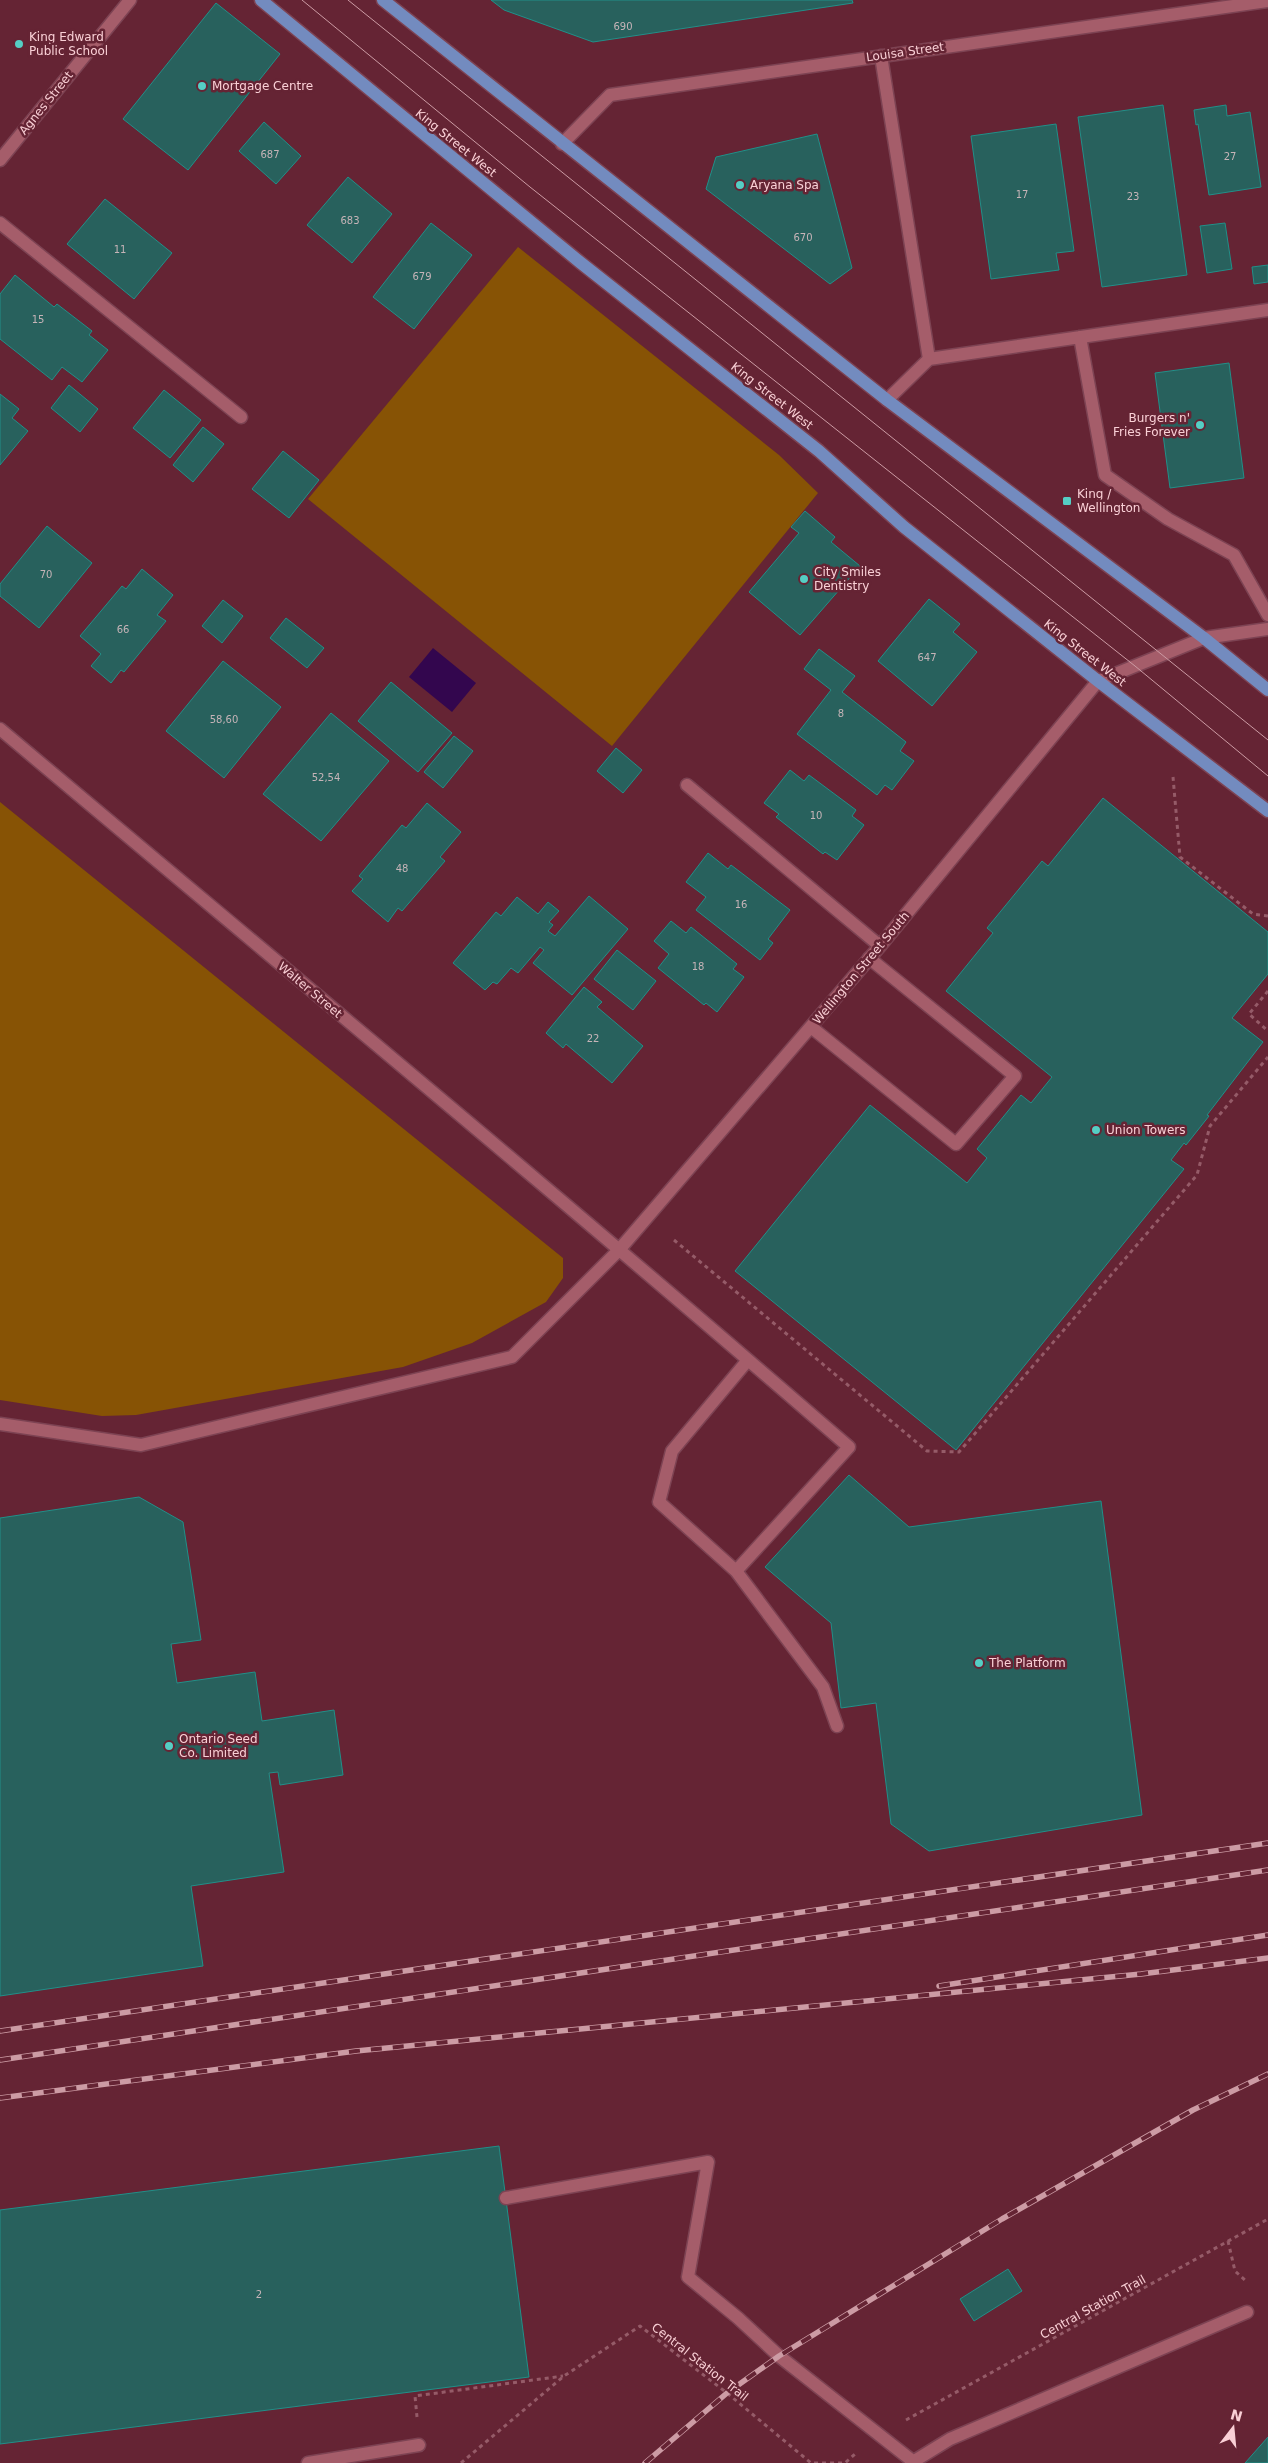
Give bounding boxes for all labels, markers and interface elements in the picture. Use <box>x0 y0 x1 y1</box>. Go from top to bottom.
house number: 690 <box>613 21 633 32</box>
place label: King Edward Public School <box>29 30 108 58</box>
marker: King Edward Public School <box>13 38 25 50</box>
street label: Louisa Street <box>865 40 945 64</box>
street label: Agnes Street <box>16 68 76 137</box>
place label: Mortgage Centre <box>212 79 313 93</box>
marker: Mortgage Centre <box>196 80 208 92</box>
street label: King Street West <box>413 106 499 180</box>
house number: 687 <box>260 149 280 160</box>
house number: 27 <box>1224 151 1236 162</box>
place label: Aryana Spa <box>750 178 819 192</box>
marker: Aryana Spa <box>734 179 746 191</box>
house number: 17 <box>1016 189 1028 200</box>
house number: 23 <box>1127 191 1139 202</box>
house number: 683 <box>340 215 360 226</box>
house number: 670 <box>793 232 813 243</box>
house number: 11 <box>114 244 126 255</box>
house number: 679 <box>412 271 432 282</box>
house number: 15 <box>32 314 44 325</box>
street label: King Street West <box>728 360 816 432</box>
place label: Burgers n' Fries Forever <box>1113 411 1190 439</box>
marker: Burgers n' Fries Forever <box>1194 419 1206 431</box>
place label: King / Wellington <box>1077 487 1140 515</box>
marker: King / Wellington <box>1061 495 1073 507</box>
place label: City Smiles Dentistry <box>814 565 881 593</box>
house number: 70 <box>40 569 52 580</box>
marker: City Smiles Dentistry <box>798 573 810 585</box>
street label: King Street West <box>1041 617 1129 689</box>
house number: 66 <box>117 624 129 635</box>
house number: 647 <box>917 652 937 663</box>
house number: 8 <box>838 708 844 719</box>
house number: 58,60 <box>210 714 238 725</box>
house number: 52,54 <box>312 772 340 783</box>
house number: 10 <box>810 810 822 821</box>
house number: 48 <box>396 863 408 874</box>
house number: 16 <box>735 899 747 910</box>
street label: Wellington Street South <box>810 909 912 1027</box>
street label: Walter Street <box>275 959 345 1021</box>
house number: 18 <box>692 961 704 972</box>
house number: 22 <box>587 1033 599 1044</box>
place label: Union Towers <box>1106 1123 1186 1137</box>
marker: Union Towers <box>1090 1124 1102 1136</box>
place label: The Platform <box>988 1656 1066 1670</box>
marker: The Platform <box>973 1657 985 1669</box>
place label: Ontario Seed Co. Limited <box>179 1732 258 1760</box>
marker: Ontario Seed Co. Limited <box>163 1740 175 1752</box>
street label: Central Station Trail <box>1038 2272 1148 2342</box>
house number: 2 <box>256 2289 262 2300</box>
street label: Central Station Trail <box>649 2320 751 2404</box>
north arrow <box>1208 2403 1258 2453</box>
text: N <box>1229 2406 1244 2425</box>

